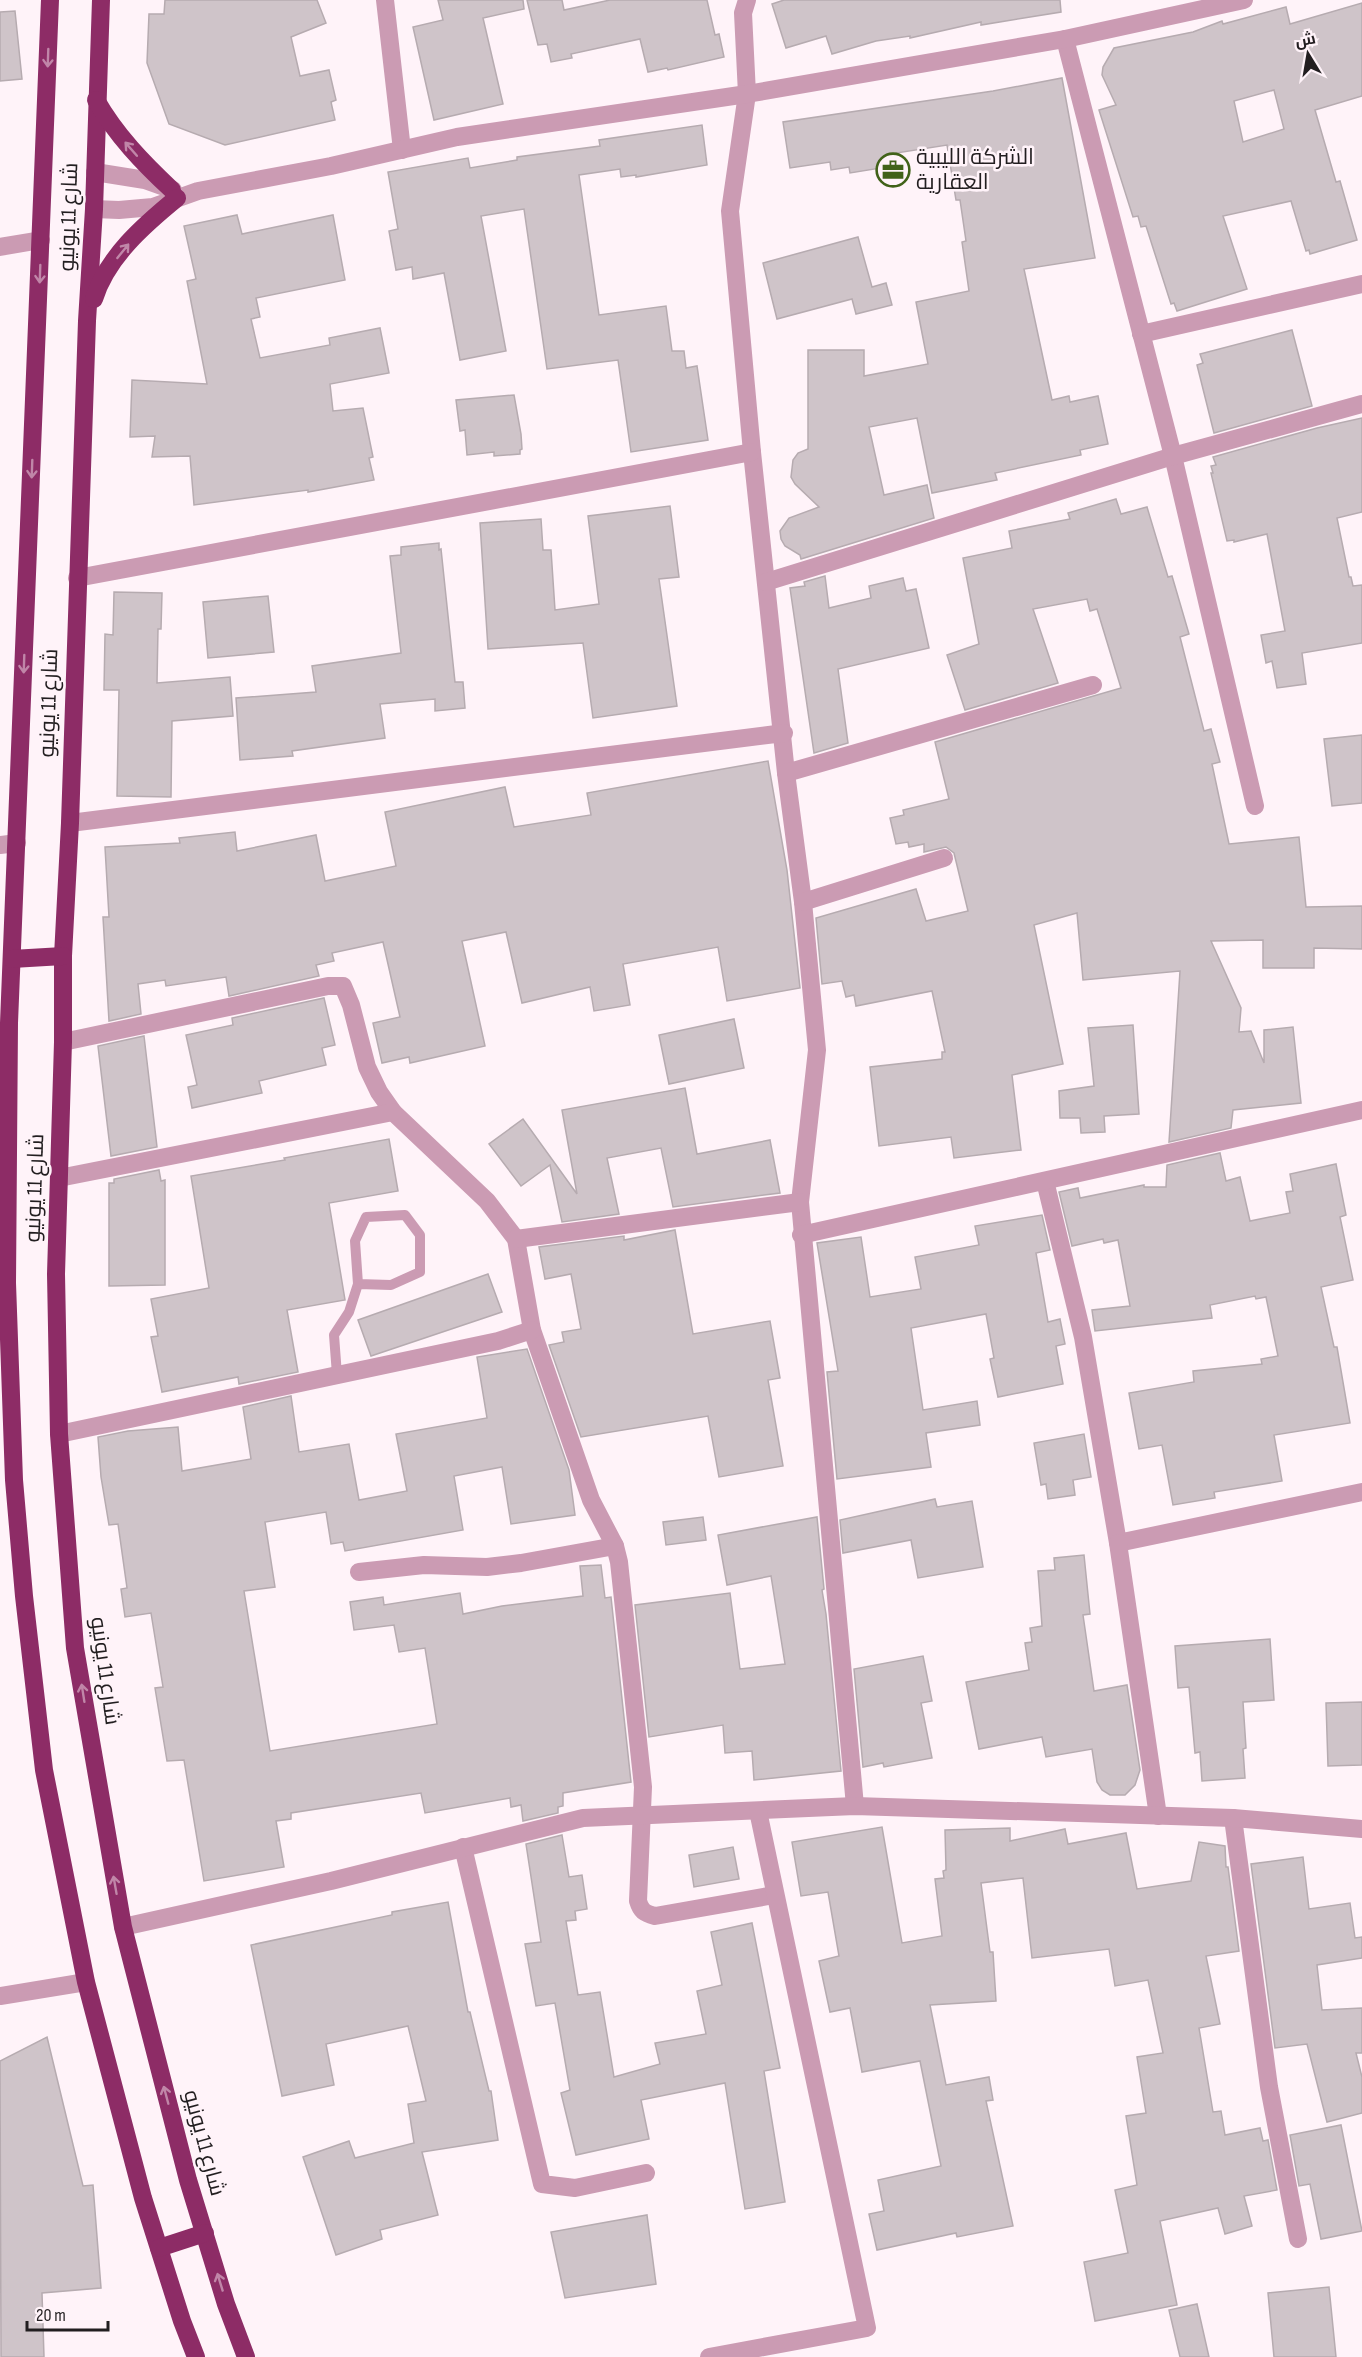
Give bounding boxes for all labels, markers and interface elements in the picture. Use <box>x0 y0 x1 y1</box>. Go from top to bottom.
north arrow <box>1278 24 1338 84</box>
text: ش <box>1294 29 1317 52</box>
one-way arrow <box>42 48 53 68</box>
one-way arrow <box>124 141 138 156</box>
place label: الشركة الليبية العقارية <box>916 144 1034 196</box>
office icon: الشركة الليبية العقارية <box>875 152 911 188</box>
street label: شارع 11 يونيو <box>54 162 84 272</box>
one-way arrow <box>116 243 129 259</box>
one-way arrow <box>34 264 45 284</box>
one-way arrow <box>26 459 37 479</box>
street label: شارع 11 يونيو <box>34 648 64 758</box>
one-way arrow <box>18 653 30 673</box>
street label: شارع 11 يونيو <box>20 1133 50 1243</box>
street label: شارع 11 يونيو <box>84 1615 126 1727</box>
one-way arrow <box>77 1683 88 1703</box>
one-way arrow <box>109 1875 120 1895</box>
one-way arrow <box>160 2085 172 2104</box>
street label: شارع 11 يونيو <box>177 2087 231 2199</box>
one-way arrow <box>214 2273 225 2292</box>
scale bar <box>27 2294 108 2332</box>
text: 20 m <box>36 2305 66 2326</box>

